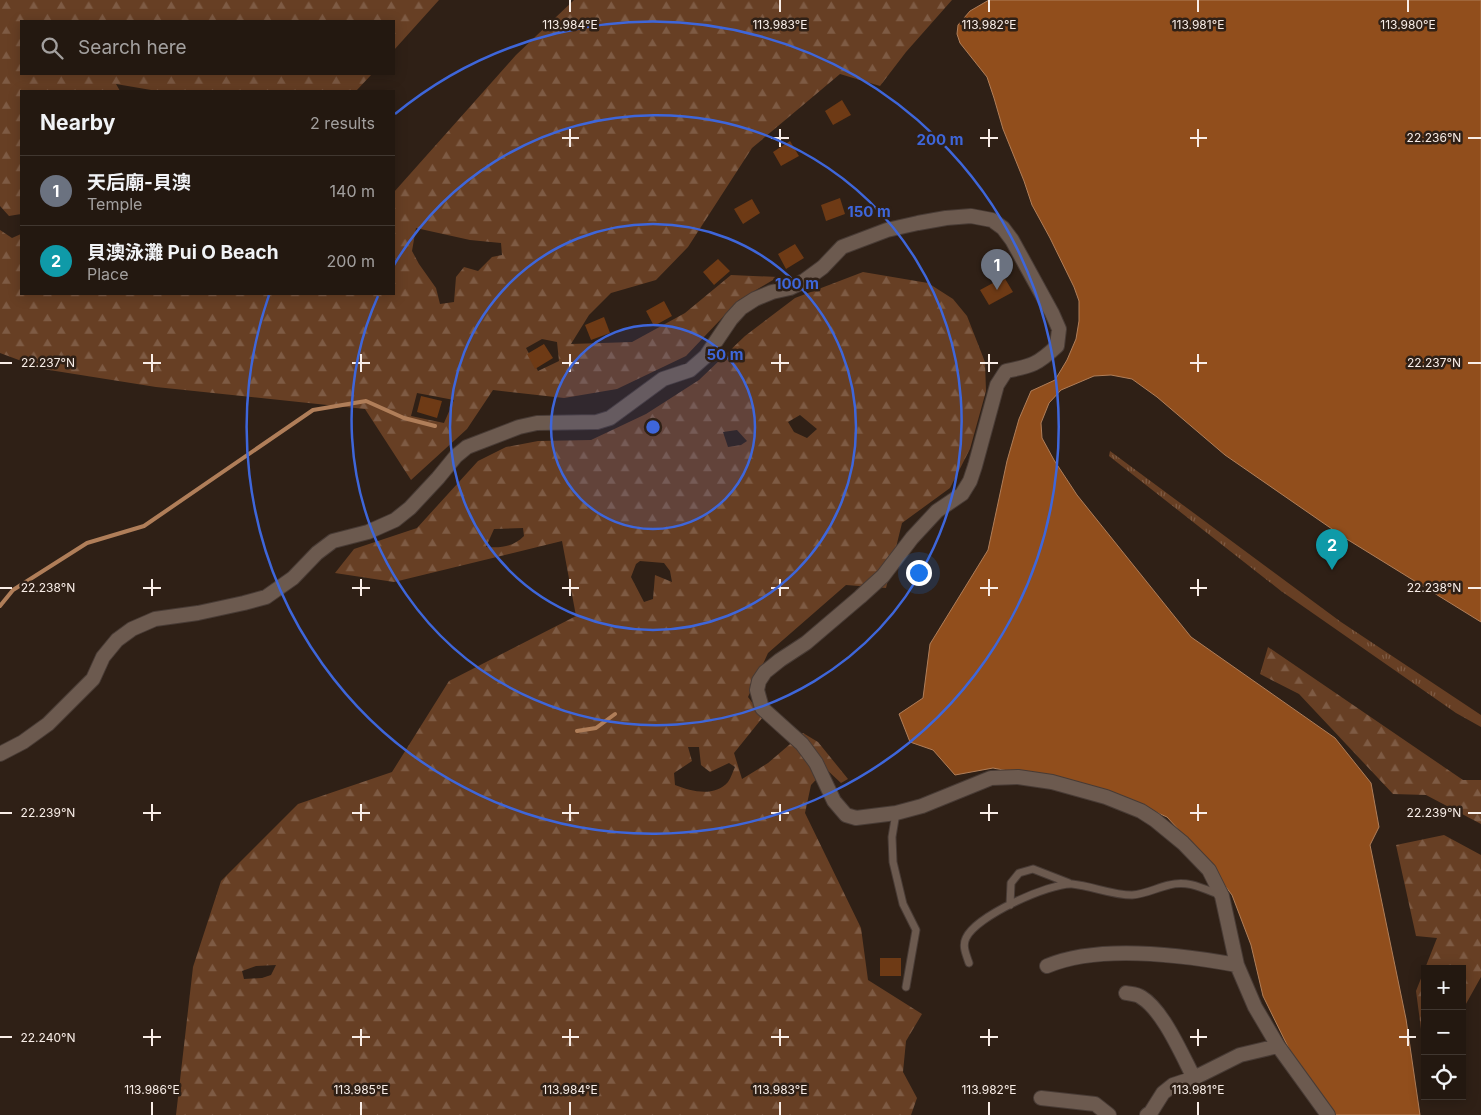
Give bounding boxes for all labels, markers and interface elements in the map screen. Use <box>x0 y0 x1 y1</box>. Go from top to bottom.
text: 113.984°E <box>542 17 598 32</box>
text: 113.983°E <box>752 17 808 32</box>
text: 113.982°E <box>961 17 1017 32</box>
text: 113.981°E <box>1172 17 1224 32</box>
text: 113.980°E <box>1380 17 1436 32</box>
search box <box>20 20 395 75</box>
icon: search <box>38 34 66 62</box>
text: Search here <box>78 36 187 59</box>
text: Nearby <box>40 110 115 135</box>
text: 2 results <box>310 113 375 133</box>
text: 200 m <box>917 130 963 149</box>
text: 22.236°N <box>1407 130 1461 145</box>
text: 天后廟-貝澳 <box>87 171 191 194</box>
text: 1 <box>53 181 59 201</box>
text: 140 m <box>330 181 375 201</box>
text: Temple <box>87 194 142 214</box>
text: 150 m <box>847 202 891 221</box>
text: 貝澳泳灘 Pui O Beach <box>87 241 279 264</box>
pin: 1 <box>981 249 1013 290</box>
text: 2 <box>51 251 61 271</box>
text: 200 m <box>327 251 375 271</box>
text: Place <box>87 264 129 284</box>
text: 100 m <box>775 274 819 293</box>
text: 50 m <box>707 345 743 364</box>
text: 22.237°N <box>21 355 75 370</box>
text: 22.237°N <box>1407 355 1461 370</box>
centre of rings <box>644 418 662 436</box>
pin: 2 <box>1316 529 1348 570</box>
your location <box>906 560 932 586</box>
text: 22.238°N <box>21 580 75 595</box>
text: 22.238°N <box>1407 580 1461 595</box>
text: 22.239°N <box>21 805 75 820</box>
text: 22.239°N <box>1407 805 1461 820</box>
map controls <box>1421 965 1466 1100</box>
button: + <box>1421 965 1466 1010</box>
button: − <box>1421 1010 1466 1055</box>
text: 22.240°N <box>20 1030 76 1045</box>
button: locate <box>1421 1055 1466 1100</box>
text: 113.986°E <box>124 1082 180 1097</box>
text: 113.985°E <box>333 1082 389 1097</box>
text: 113.984°E <box>542 1082 598 1097</box>
text: 113.983°E <box>752 1082 808 1097</box>
text: 113.982°E <box>961 1082 1017 1097</box>
text: 113.981°E <box>1172 1082 1224 1097</box>

